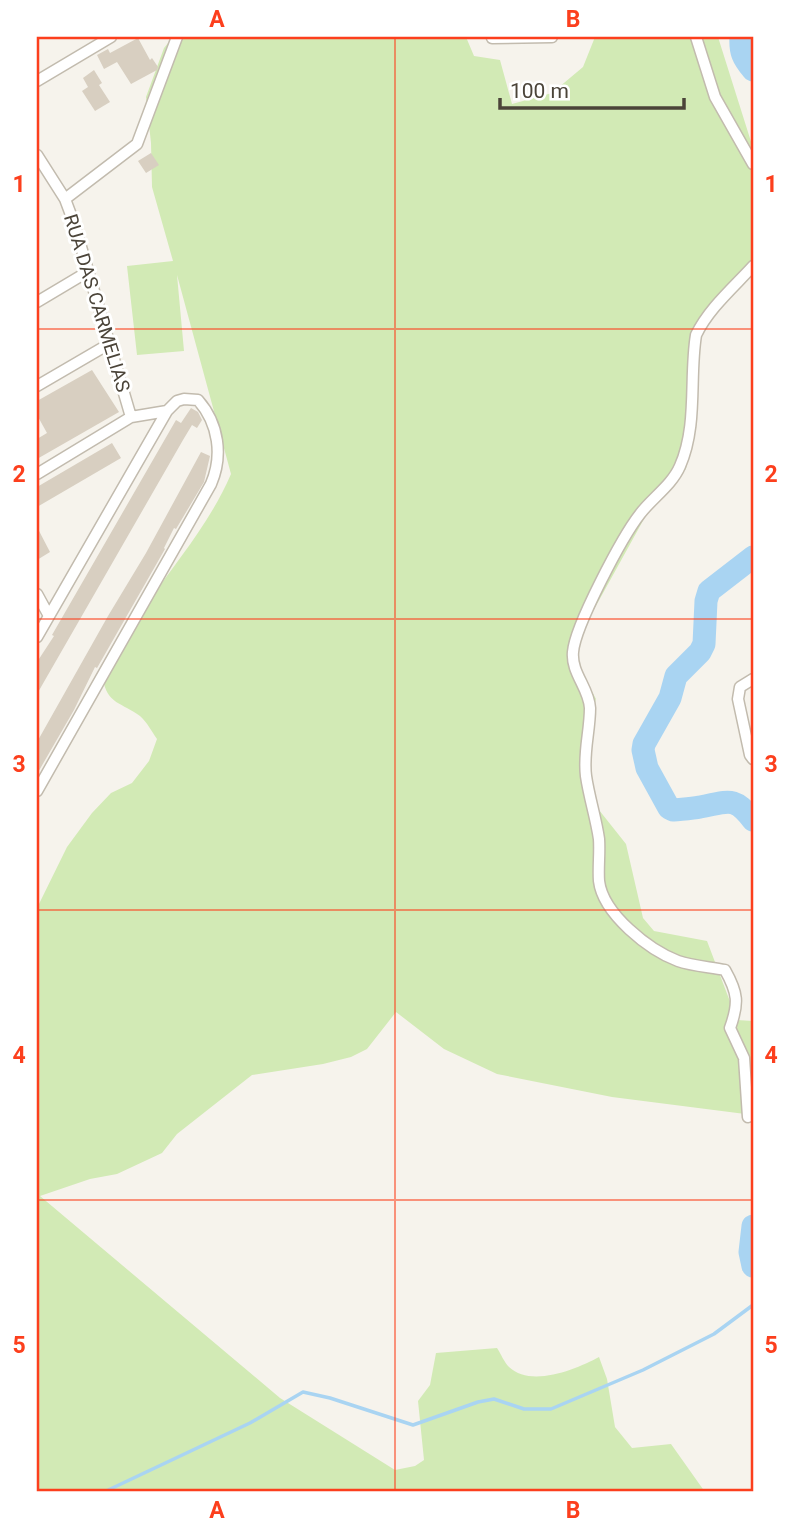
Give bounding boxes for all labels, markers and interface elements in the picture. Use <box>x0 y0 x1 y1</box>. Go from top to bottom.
text: A <box>209 6 225 33</box>
text: B <box>566 6 580 33</box>
scale bar <box>500 66 683 110</box>
text: 100 m <box>510 79 569 103</box>
text: 1 <box>12 171 26 198</box>
text: 1 <box>764 171 778 198</box>
street label: RUA DAS CARMELIAS <box>59 211 135 395</box>
text: 2 <box>12 461 26 488</box>
text: 2 <box>764 461 778 488</box>
text: 3 <box>12 751 26 778</box>
text: 3 <box>764 751 778 778</box>
text: 4 <box>12 1042 26 1069</box>
text: 4 <box>764 1042 778 1069</box>
text: 5 <box>12 1332 26 1359</box>
text: 5 <box>764 1332 778 1359</box>
text: A <box>209 1497 225 1524</box>
text: B <box>566 1497 580 1524</box>

